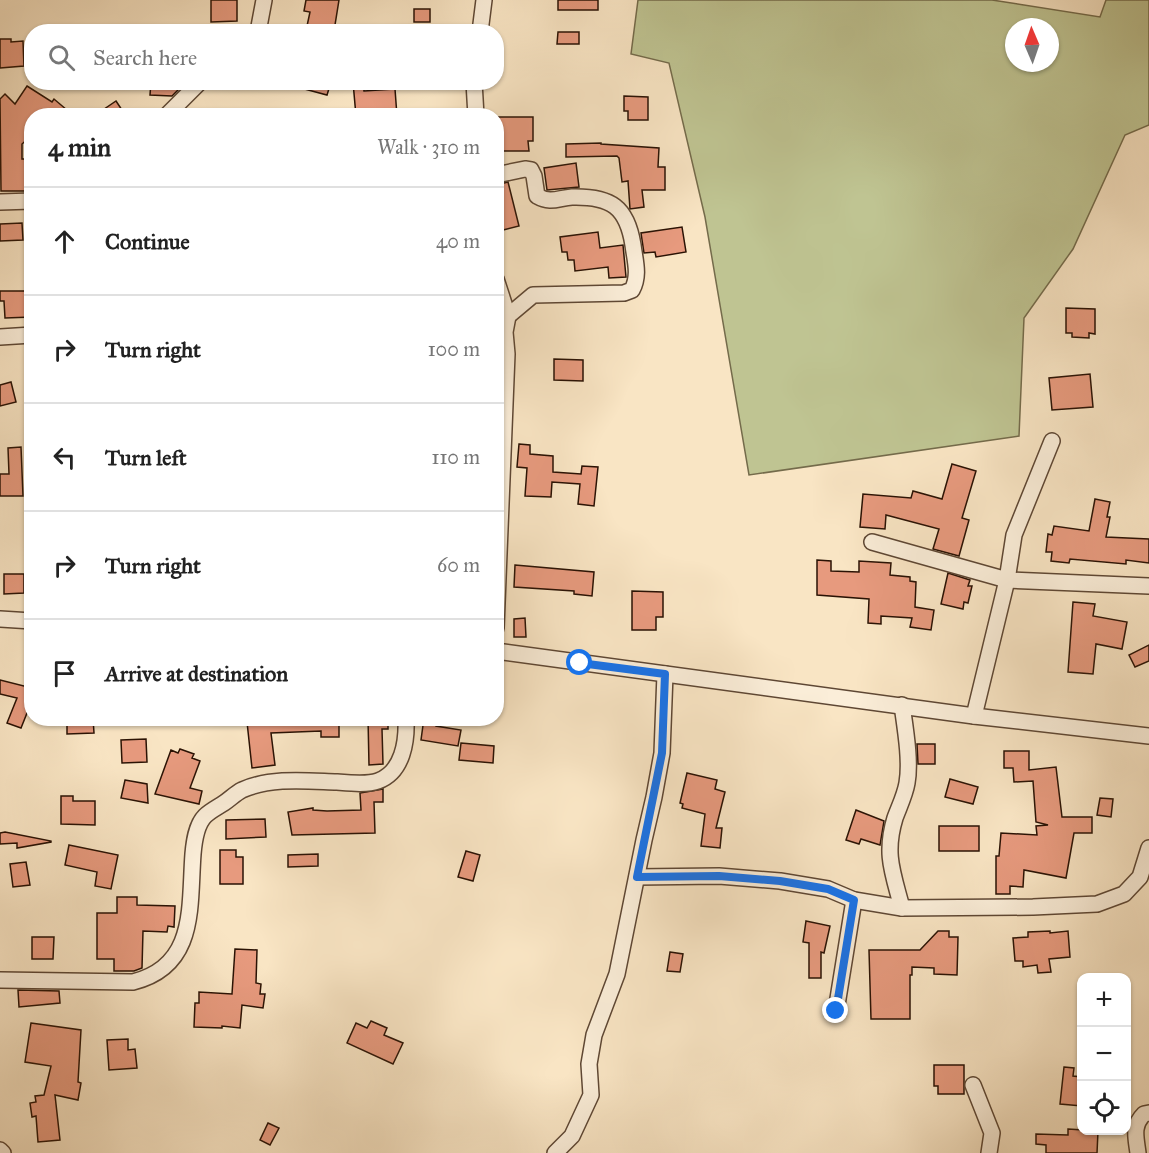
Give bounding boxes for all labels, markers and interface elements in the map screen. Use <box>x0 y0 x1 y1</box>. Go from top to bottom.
north arrow <box>1005 18 1059 72</box>
search box <box>24 24 504 90</box>
icon: search <box>45 41 78 74</box>
text: Search here <box>93 44 197 71</box>
text: 4 min <box>48 131 111 163</box>
text: Walk · 310 m <box>377 135 480 159</box>
icon: ahead <box>48 225 81 258</box>
text: Continue <box>105 228 190 255</box>
text: 40 m <box>436 229 480 253</box>
icon: right <box>48 333 81 366</box>
text: Turn right <box>105 336 201 363</box>
text: 100 m <box>428 337 480 361</box>
icon: left <box>48 441 81 474</box>
text: Turn left <box>105 444 187 471</box>
text: 110 m <box>432 445 480 469</box>
icon: right <box>48 549 81 582</box>
text: Turn right <box>105 552 201 579</box>
text: 60 m <box>437 553 480 577</box>
route start <box>566 649 592 675</box>
icon: arrive <box>48 657 81 690</box>
text: Arrive at destination <box>105 660 288 687</box>
map controls <box>1077 973 1131 1135</box>
button: + <box>1077 973 1131 1027</box>
route end <box>822 997 848 1023</box>
button: − <box>1077 1027 1131 1081</box>
button: locate <box>1077 1081 1131 1135</box>

